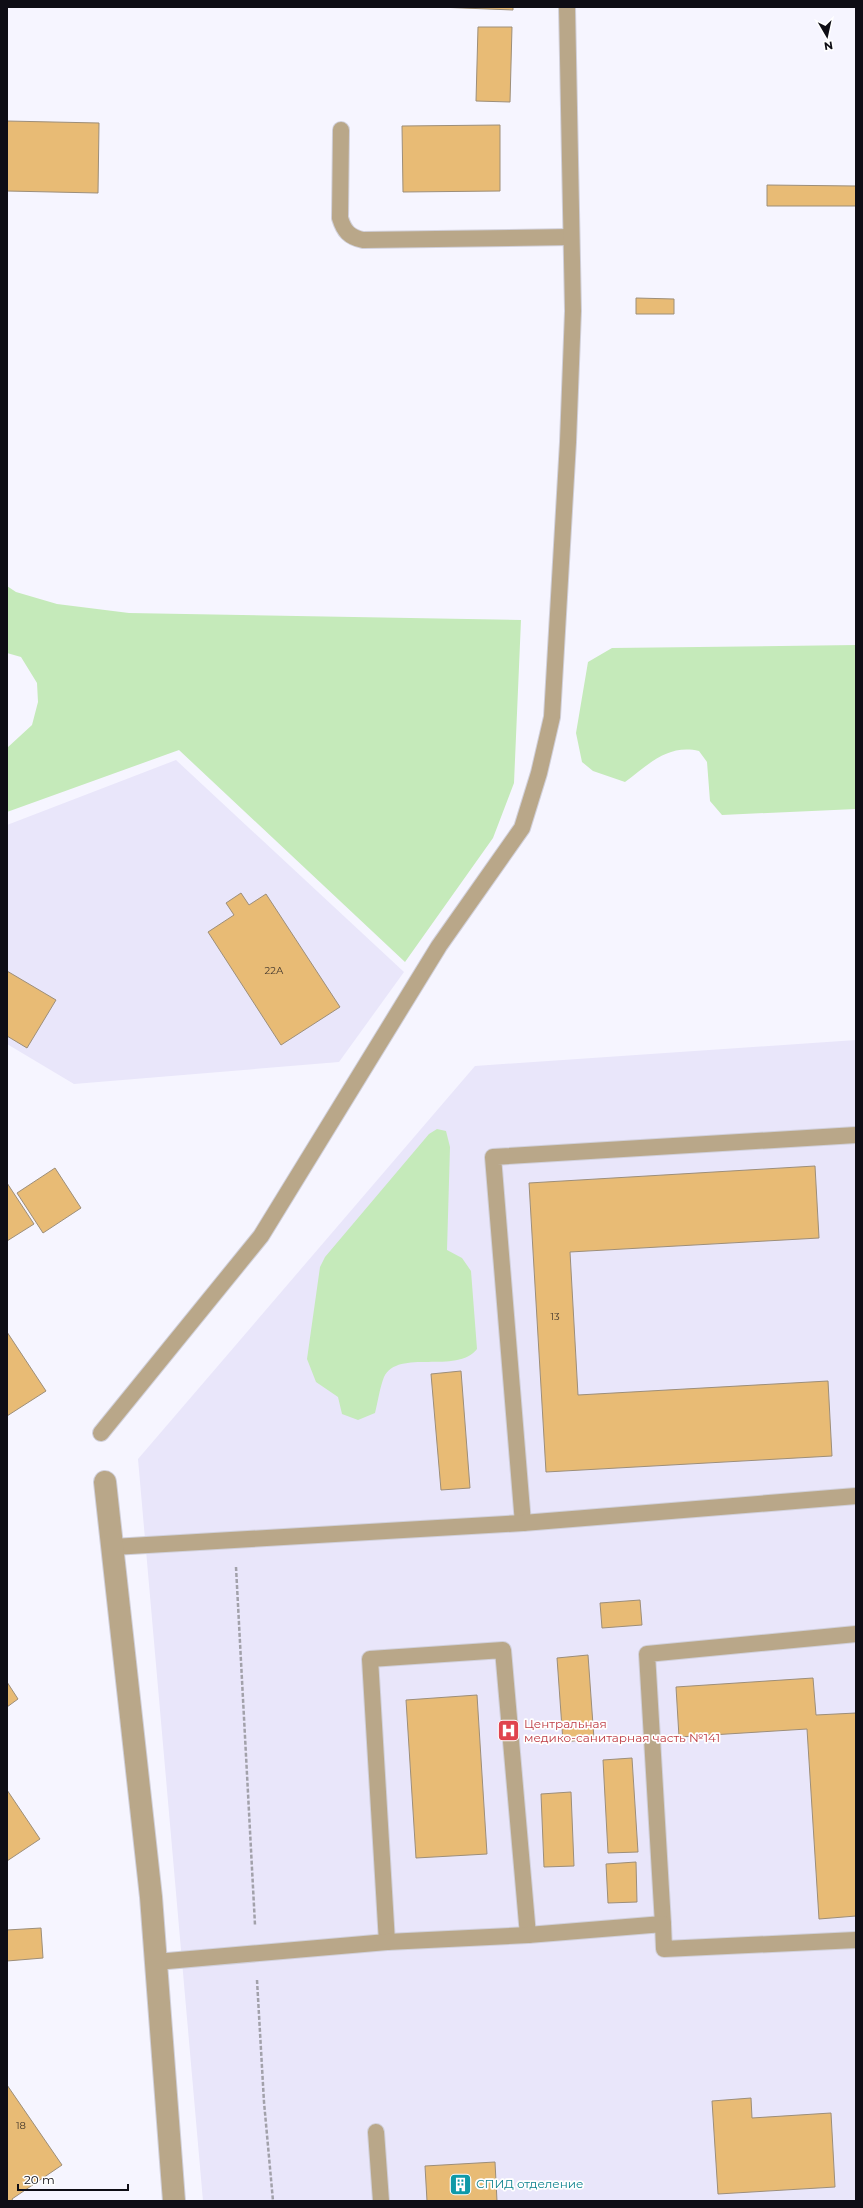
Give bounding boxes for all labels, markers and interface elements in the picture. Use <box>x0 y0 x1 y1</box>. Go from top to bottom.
north arrow <box>807 16 847 56</box>
text: N <box>823 38 834 53</box>
house number: 22А <box>265 964 284 977</box>
house number: 13 <box>550 1310 560 1323</box>
place label: Центральная медико-санитарная часть №141 <box>524 1716 720 1745</box>
hospital icon: Центральная медико-санитарная часть №141 <box>496 1718 522 1744</box>
house number: 18 <box>16 2119 26 2132</box>
scale bar <box>18 2166 128 2192</box>
building icon: СПИД отделение <box>448 2171 474 2197</box>
text: 20 m <box>24 2172 55 2187</box>
place label: СПИД отделение <box>476 2176 583 2191</box>

